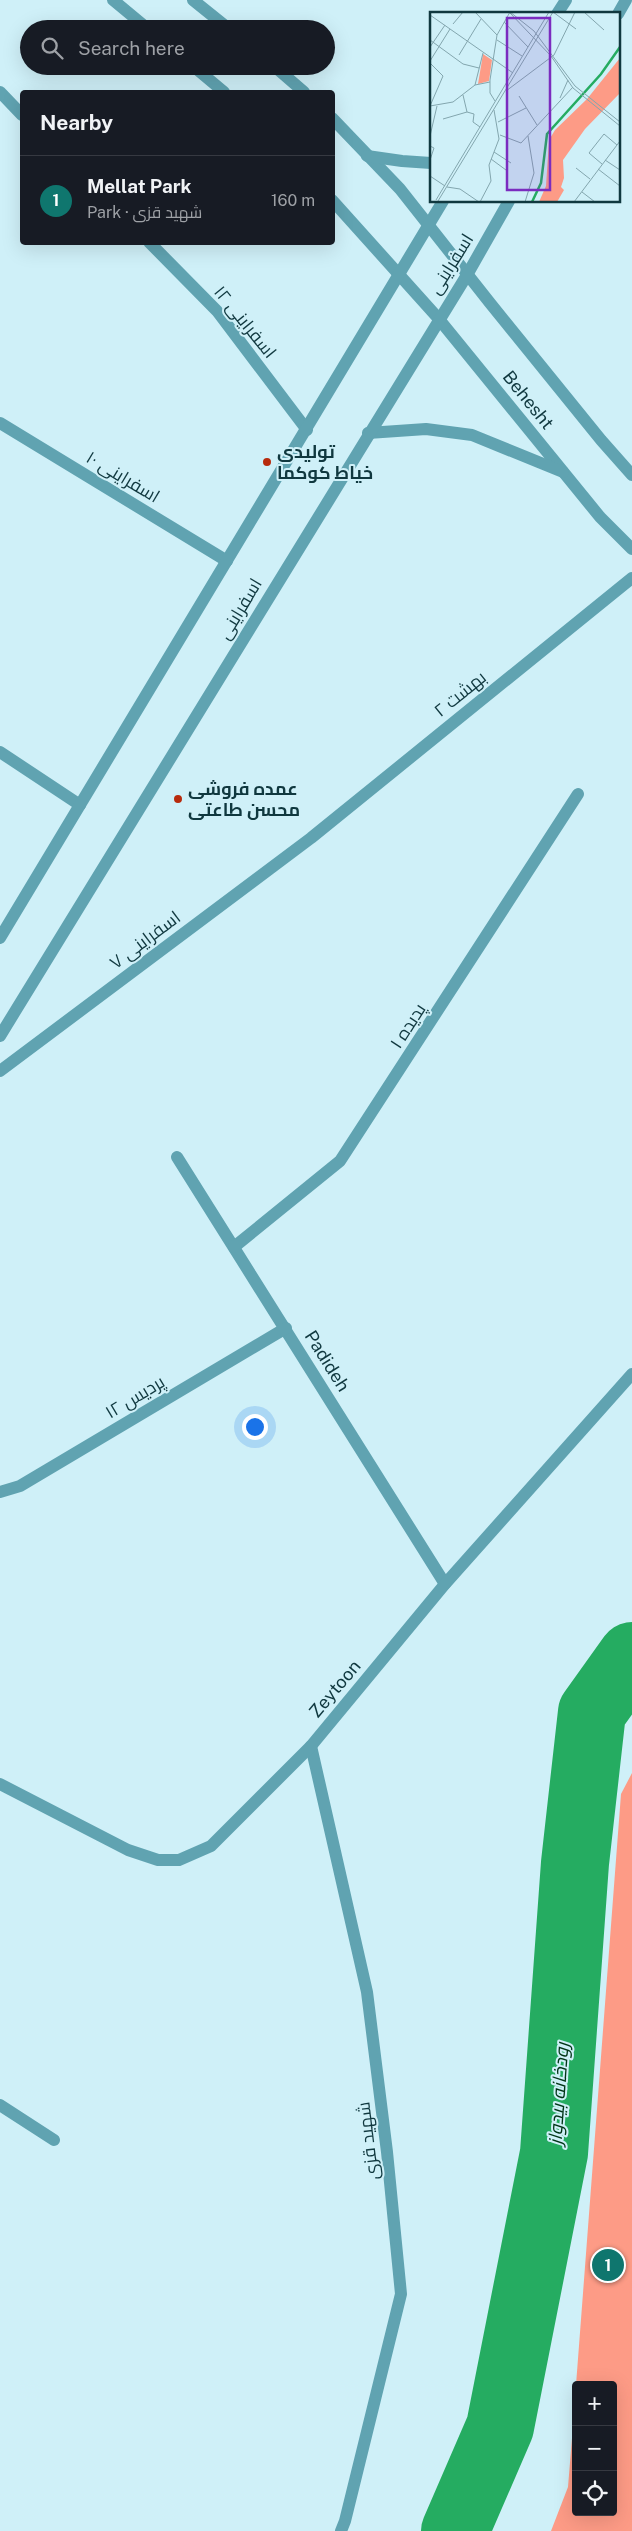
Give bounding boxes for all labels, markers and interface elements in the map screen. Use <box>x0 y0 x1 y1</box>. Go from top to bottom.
inset map <box>430 12 620 202</box>
search box <box>20 20 335 75</box>
icon: search <box>38 34 66 62</box>
text: Search here <box>78 37 185 59</box>
text: Nearby <box>40 110 113 135</box>
text: Mellat Park <box>87 175 192 197</box>
text: 1 <box>53 191 59 210</box>
text: 160 m <box>271 191 315 210</box>
text: Park · شهید قزی <box>87 203 202 222</box>
street label: اسفراینی <box>424 230 478 298</box>
street label: اسفراینی ۱۲ <box>209 281 281 363</box>
street label: Behesht <box>499 366 558 433</box>
place label: تولیدی خیاط کوکما <box>277 441 373 484</box>
street label: اسفراینی ۱۰ <box>82 446 164 508</box>
marker: تولیدی خیاط کوکما <box>261 456 273 468</box>
street label: اسفراینی <box>213 574 267 644</box>
street label: بهشت ۲ <box>429 666 491 722</box>
place label: عمده فروشی محسن طاعتی <box>188 778 300 821</box>
marker: عمده فروشی محسن طاعتی <box>172 793 184 805</box>
street label: اسفراینی ۷ <box>105 906 185 974</box>
street label: پدیده ۱ <box>385 999 432 1053</box>
street label: Padideh <box>301 1326 354 1395</box>
street label: پردیس ۱۲ <box>101 1371 169 1424</box>
your location <box>242 1414 268 1440</box>
street label: Zeytoon <box>305 1656 365 1722</box>
water label: رودخانه بیدواز <box>543 2040 574 2148</box>
street label: شهید قزی <box>352 2101 384 2181</box>
pin: 1 <box>592 2246 624 2284</box>
map controls <box>572 2381 617 2516</box>
button: + <box>572 2381 617 2426</box>
button: − <box>572 2426 617 2471</box>
button: locate <box>572 2471 617 2516</box>

